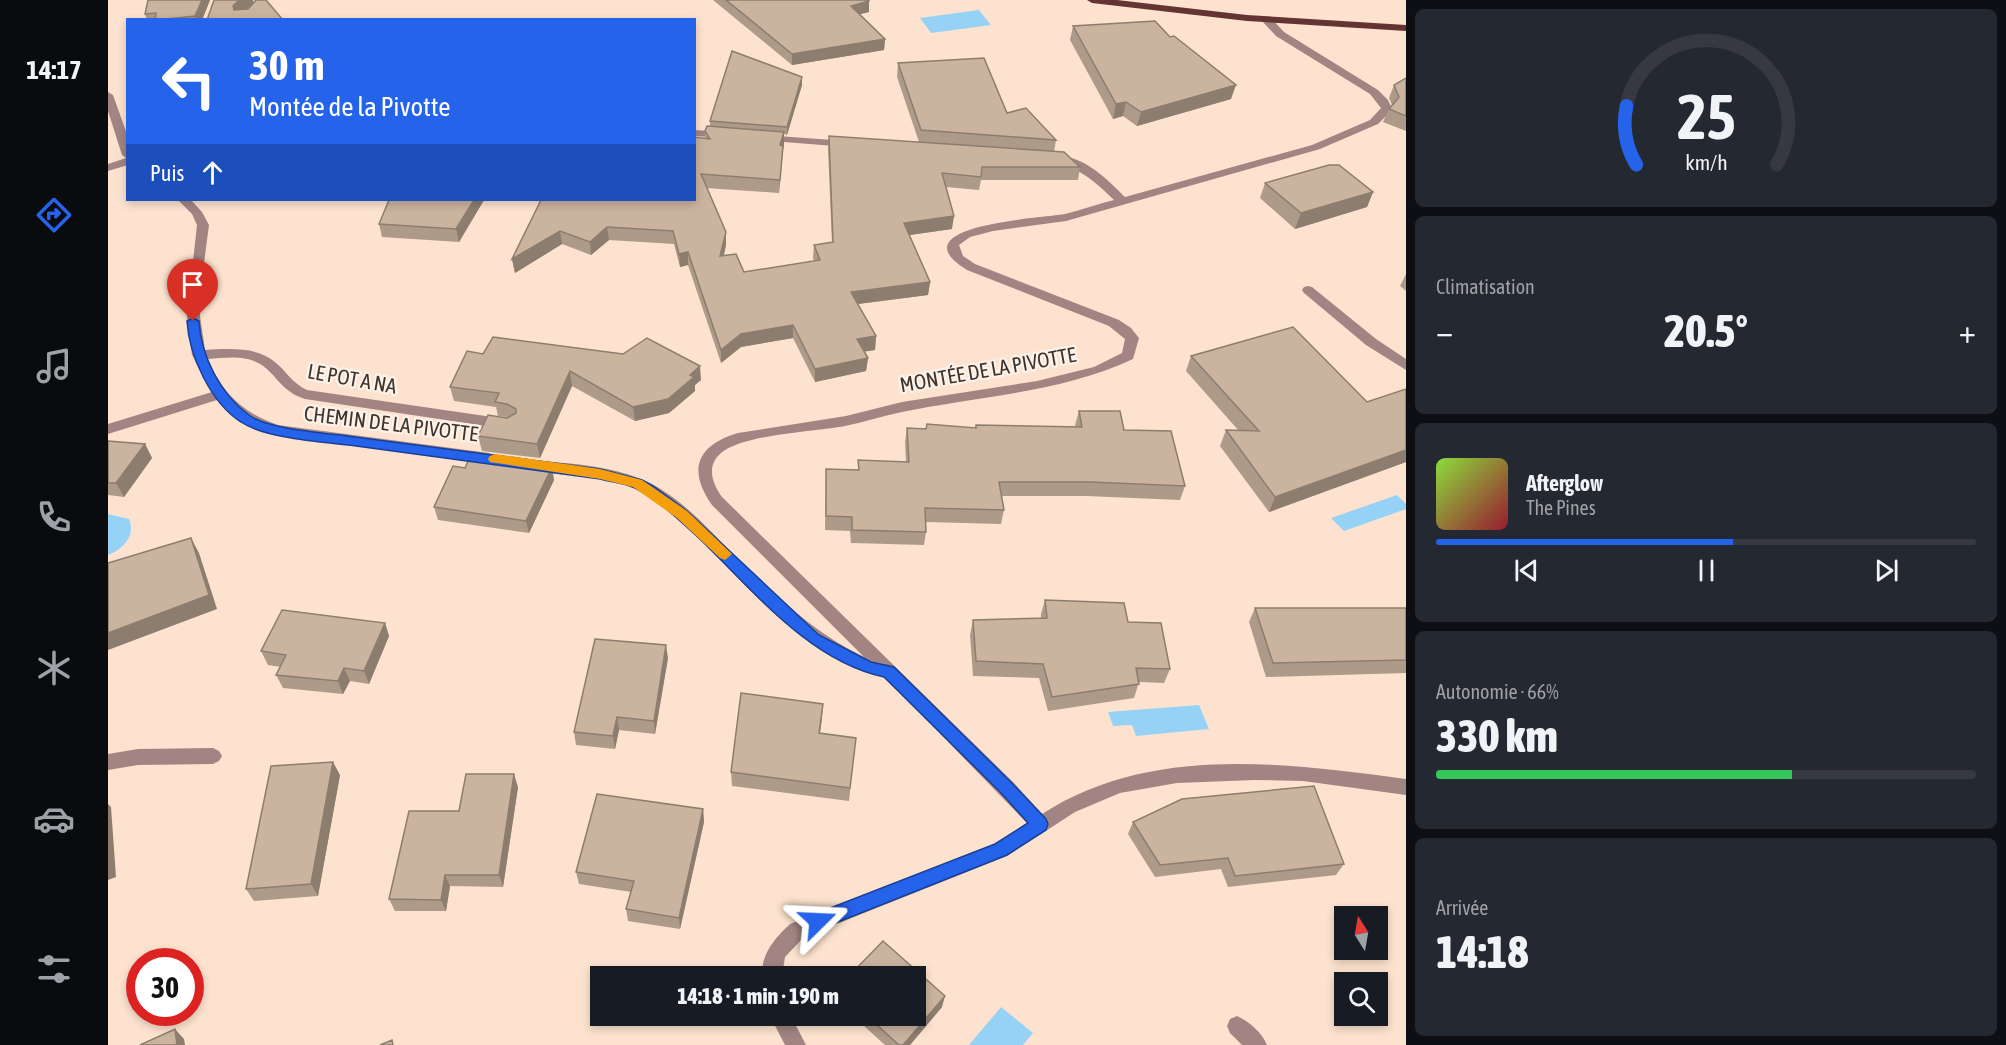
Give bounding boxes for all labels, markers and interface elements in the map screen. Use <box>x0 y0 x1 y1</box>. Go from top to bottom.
text: 30 m <box>249 41 324 89</box>
icon: left <box>150 42 228 120</box>
text: 14:17 <box>26 54 82 85</box>
text: 25 <box>1677 81 1735 152</box>
text: Montée de la Pivotte <box>249 91 451 122</box>
text: km/h <box>1685 150 1727 175</box>
icon: ahead <box>196 156 229 189</box>
text: Puis <box>150 160 184 186</box>
icon: directions <box>33 194 75 236</box>
pin <box>167 259 218 321</box>
icon: arrive <box>176 268 209 301</box>
text: Climatisation <box>1436 275 1535 298</box>
text: 20.5° <box>1664 305 1748 357</box>
text: − <box>1436 312 1453 350</box>
text: + <box>1959 312 1976 350</box>
street label: MONTÉE DE LA PIVOTTE <box>898 342 1078 396</box>
icon: music <box>33 345 75 387</box>
street label: LE POT A NA <box>306 358 399 398</box>
street label: CHEMIN DE LA PIVOTTE <box>303 400 480 446</box>
text: Afterglow <box>1526 470 1603 496</box>
icon: phone <box>33 496 75 538</box>
text: The Pines <box>1526 496 1596 519</box>
icon: previous <box>1510 554 1543 587</box>
icon: pause <box>1690 554 1723 587</box>
icon: next <box>1870 554 1903 587</box>
icon: climate <box>33 647 75 689</box>
text: Autonomie · 66% <box>1436 680 1559 703</box>
text: 330 km <box>1436 710 1558 762</box>
icon: car <box>33 798 75 840</box>
position arrow <box>786 889 850 953</box>
text: Arrivée <box>1436 896 1488 919</box>
north arrow <box>1334 906 1388 960</box>
map controls <box>1334 906 1388 1026</box>
text: 14:18 <box>1436 926 1529 978</box>
icon: filters <box>33 948 75 990</box>
speed limit sign: 30 <box>126 948 204 1026</box>
button: search <box>1334 972 1388 1026</box>
text: 14:18 · 1 min · 190 m <box>677 983 839 1009</box>

